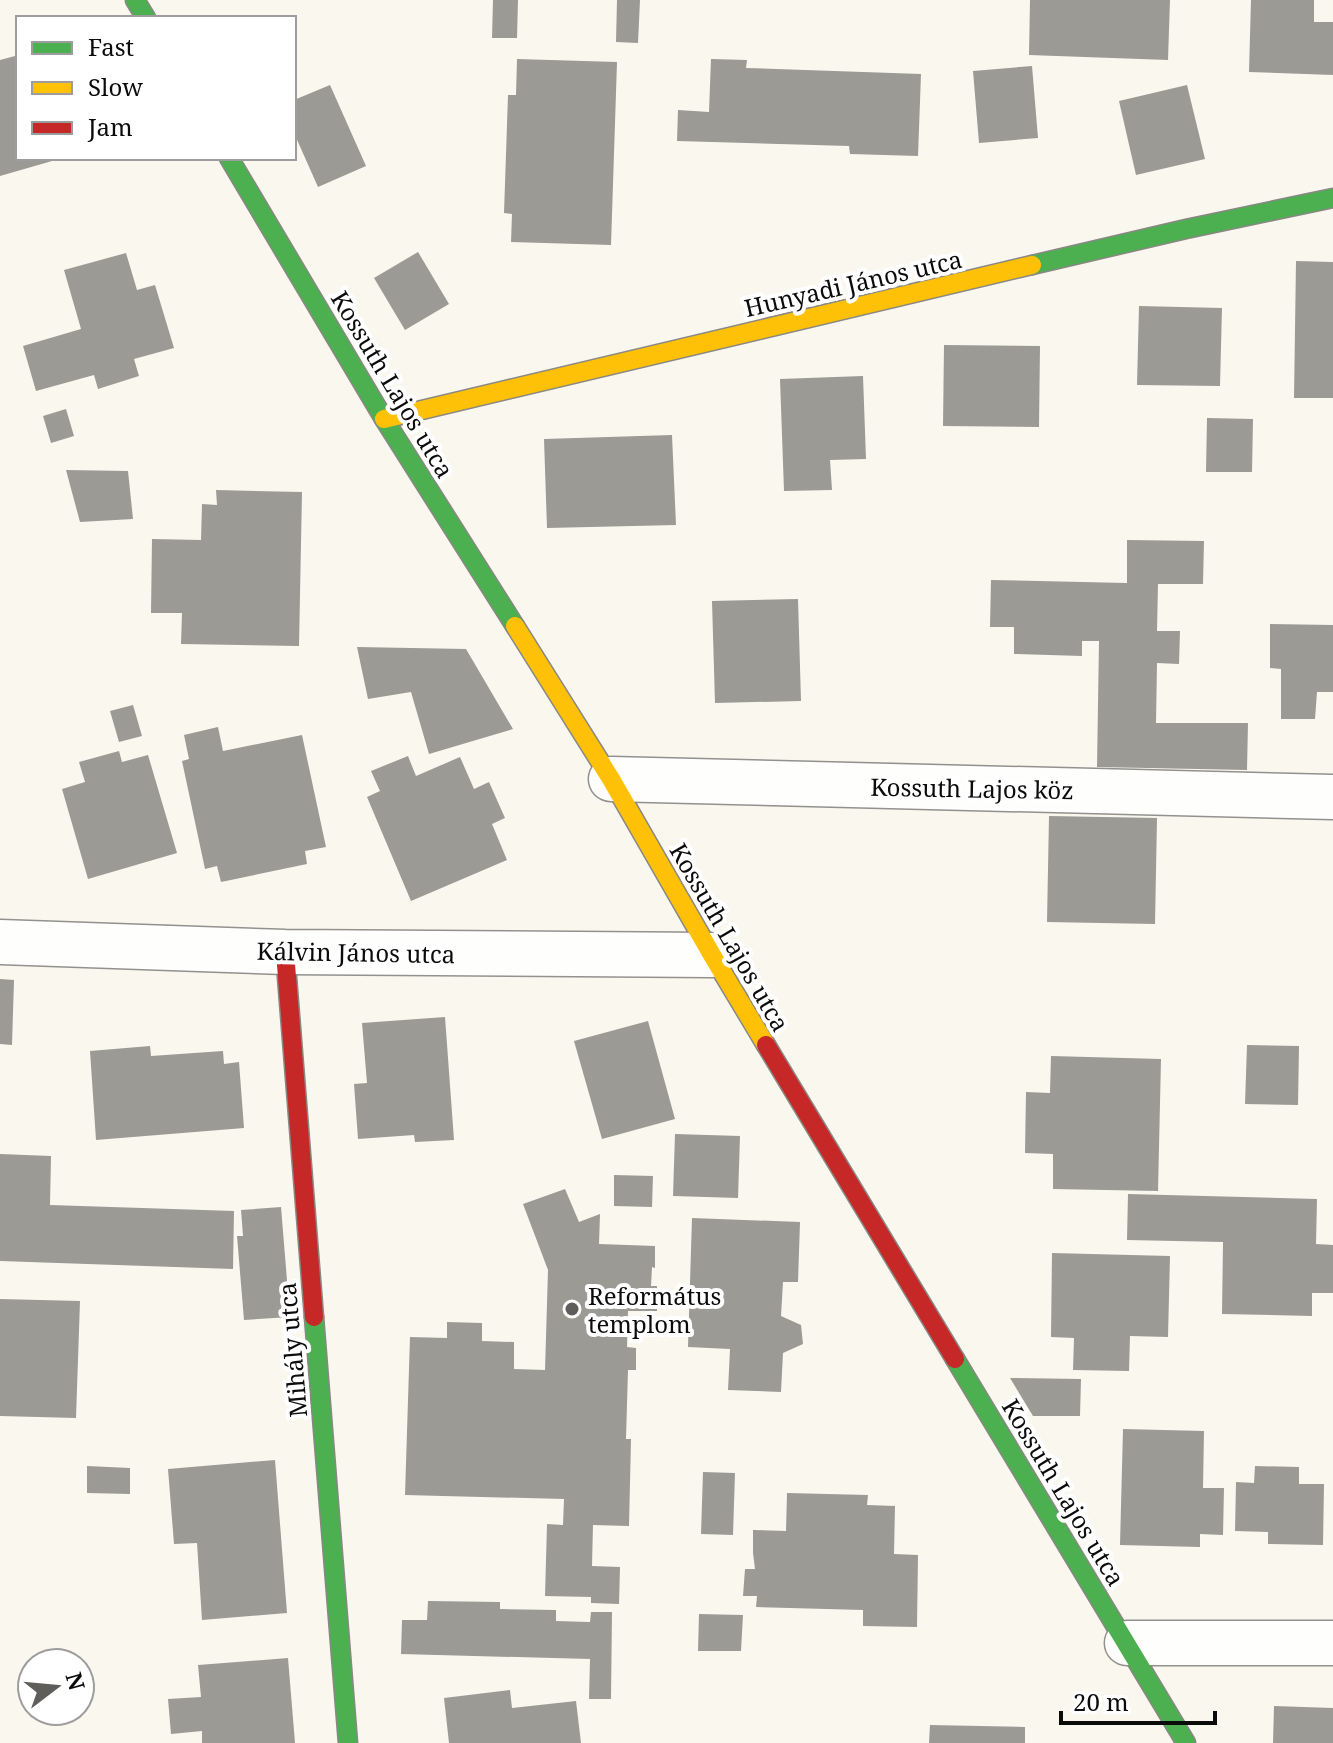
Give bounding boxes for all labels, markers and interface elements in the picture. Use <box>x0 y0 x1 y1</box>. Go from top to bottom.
legend <box>16 16 296 160</box>
text: Fast <box>88 30 134 63</box>
text: Slow <box>88 70 143 103</box>
text: Jam <box>87 110 133 143</box>
street label: Hunyadi János utca <box>741 242 965 324</box>
street label: Kossuth Lajos utca <box>324 284 462 484</box>
street label: Kossuth Lajos köz <box>870 770 1074 806</box>
street label: Kossuth Lajos utca <box>663 837 797 1037</box>
street label: Kálvin János utca <box>256 934 456 970</box>
place label: Református templom <box>588 1279 721 1340</box>
street label: Mihály utca <box>270 1281 314 1419</box>
marker: Református templom <box>563 1300 581 1318</box>
street label: Kossuth Lajos utca <box>995 1392 1133 1592</box>
north arrow <box>16 1647 96 1727</box>
text: N <box>59 1669 93 1694</box>
scale bar <box>1061 1675 1215 1725</box>
text: 20 m <box>1073 1685 1129 1718</box>

